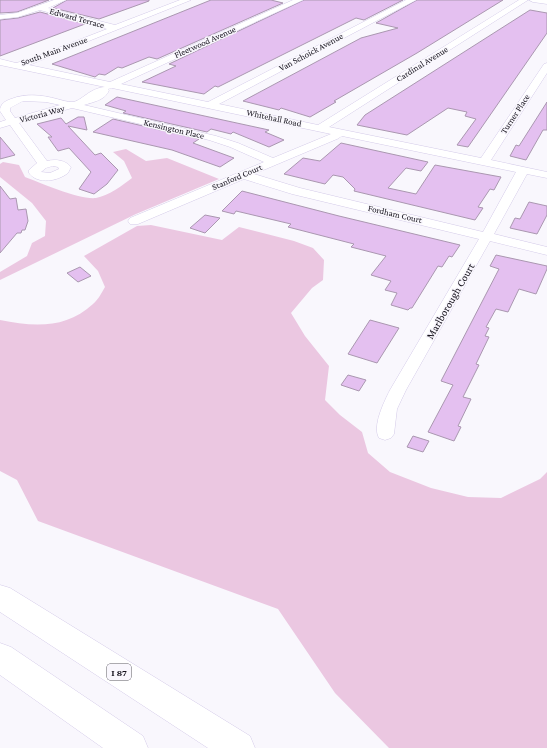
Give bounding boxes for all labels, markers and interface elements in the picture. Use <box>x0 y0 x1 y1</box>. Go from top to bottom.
street label: Edward Terrace <box>49 6 106 30</box>
street label: Fleetwood Avenue <box>173 24 237 60</box>
street label: Van Schoick Avenue <box>277 31 345 73</box>
street label: South Main Avenue <box>19 34 89 68</box>
street label: Cardinal Avenue <box>394 44 450 84</box>
street label: Turner Place <box>498 92 532 136</box>
street label: Victoria Way <box>18 103 66 125</box>
street label: Whitehall Road <box>246 107 303 129</box>
street label: Kensington Place <box>143 117 205 141</box>
street label: Stanford Court <box>210 162 264 192</box>
street label: Fordham Court <box>367 203 424 225</box>
street label: Marlborough Court <box>423 261 478 342</box>
road number: I 87 <box>107 664 131 680</box>

